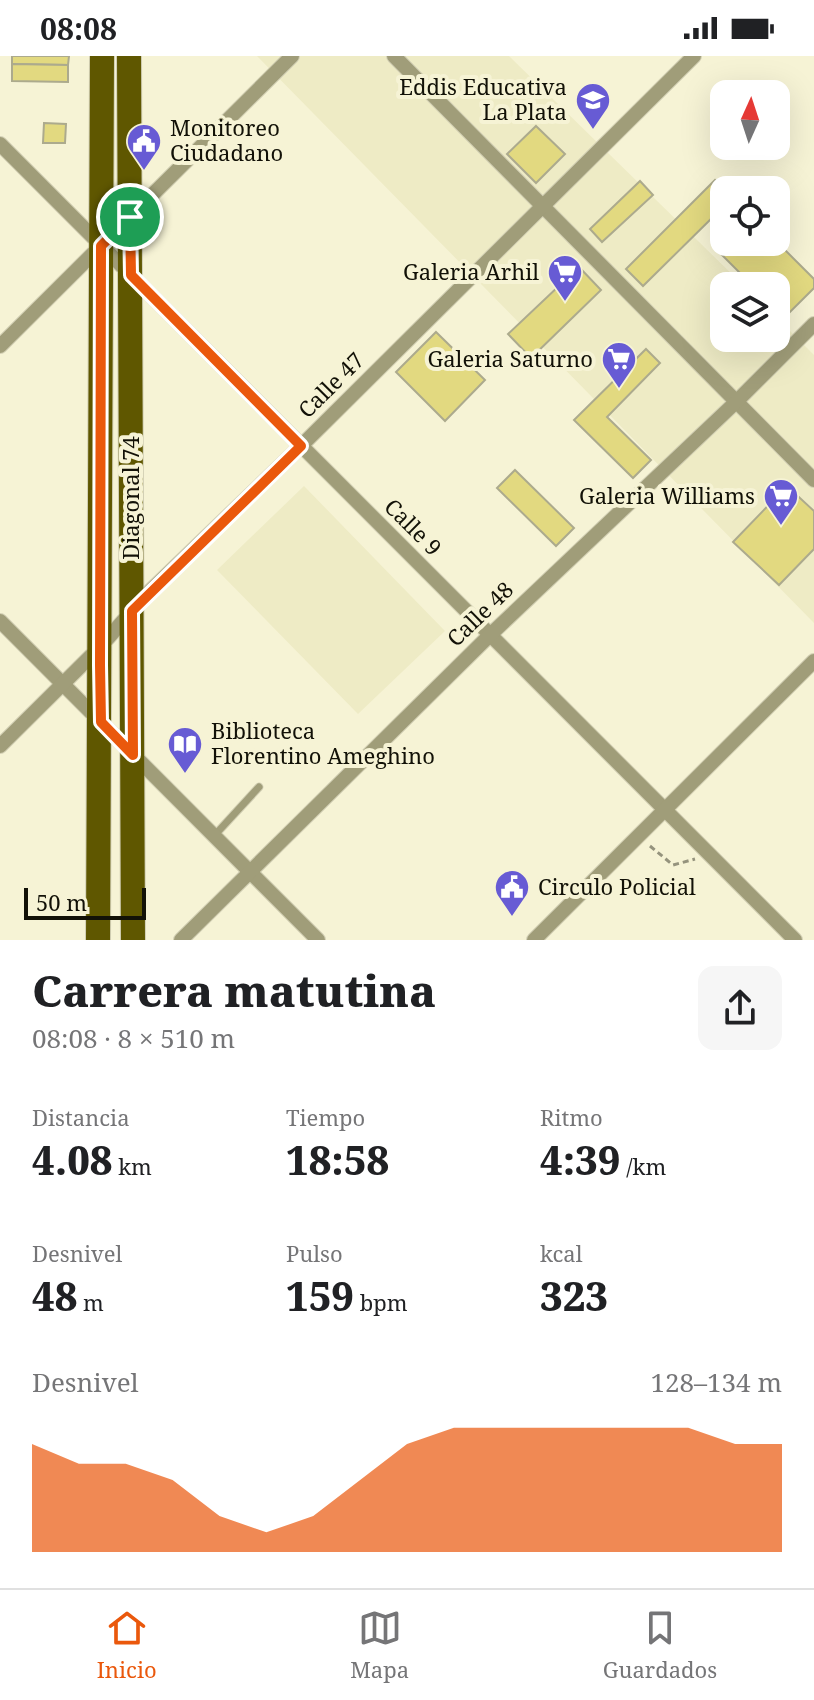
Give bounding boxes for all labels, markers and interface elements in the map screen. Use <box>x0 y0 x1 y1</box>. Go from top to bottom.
text: 08:08 <box>40 8 117 49</box>
place label: Eddis Educativa La Plata <box>399 71 567 126</box>
north arrow <box>710 80 790 160</box>
map controls <box>710 80 790 352</box>
school or university icon: Eddis Educativa La Plata <box>574 81 612 131</box>
place label: Monitoreo Ciudadano <box>170 112 283 167</box>
public building icon: Monitoreo Ciudadano <box>125 122 163 172</box>
button: locate <box>710 176 790 256</box>
pin <box>96 183 164 251</box>
icon: arrive <box>108 195 152 239</box>
supermarket icon: Galeria Arhil <box>546 253 584 303</box>
place label: Galeria Arhil <box>403 256 539 286</box>
button: layers <box>710 272 790 352</box>
supermarket icon: Galeria Saturno <box>600 340 638 390</box>
place label: Galeria Saturno <box>427 343 593 373</box>
street label: Calle 47 <box>291 345 370 424</box>
street label: Diagonal 74 <box>115 436 145 560</box>
supermarket icon: Galeria Williams <box>762 477 800 527</box>
place label: Galeria Williams <box>579 480 755 510</box>
street label: Calle 9 <box>379 491 449 561</box>
street label: Calle 48 <box>440 574 519 652</box>
place label: Biblioteca Florentino Ameghino <box>211 715 435 770</box>
library icon: Biblioteca Florentino Ameghino <box>166 725 204 775</box>
public building icon: Circulo Policial <box>493 868 531 918</box>
place label: Circulo Policial <box>538 871 696 901</box>
scale bar <box>24 884 146 920</box>
text: 50 m <box>36 887 87 917</box>
text: Carrera matutina <box>32 960 436 1020</box>
button: share <box>698 966 782 1050</box>
text: 08:08 · 8 × 510 m <box>32 1020 235 1056</box>
text: Distancia <box>32 1102 130 1132</box>
text: Tiempo <box>286 1102 365 1132</box>
text: Ritmo <box>540 1102 603 1132</box>
text: 4.08 <box>32 1132 113 1187</box>
text: 18:58 <box>286 1132 389 1187</box>
text: 4:39 <box>540 1132 620 1187</box>
text: km <box>113 1151 152 1181</box>
text: /km <box>620 1151 666 1181</box>
text: Desnivel <box>32 1238 122 1268</box>
text: Pulso <box>286 1238 343 1268</box>
text: kcal <box>540 1238 582 1268</box>
text: 48 <box>32 1268 77 1323</box>
text: 159 <box>286 1268 354 1323</box>
text: 323 <box>540 1268 608 1323</box>
text: m <box>77 1287 104 1317</box>
text: bpm <box>354 1287 408 1317</box>
text: Desnivel <box>32 1364 139 1400</box>
text: 128–134 m <box>650 1364 782 1400</box>
tab: Inicio <box>97 1606 157 1684</box>
tab: Mapa <box>350 1606 409 1684</box>
tab: Guardados <box>603 1606 717 1684</box>

